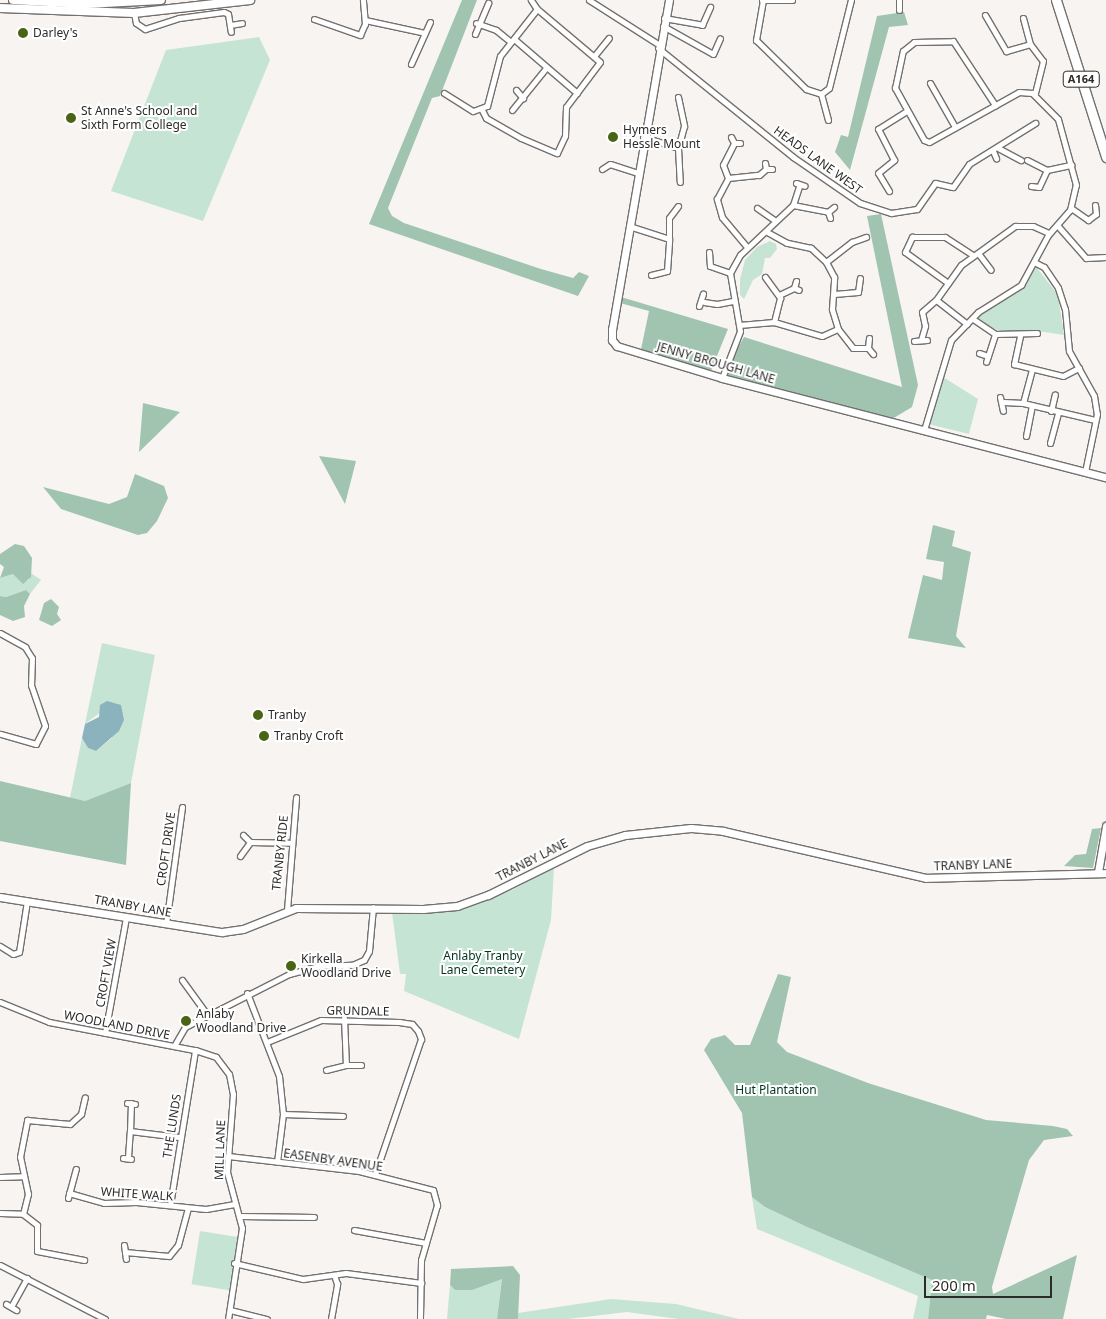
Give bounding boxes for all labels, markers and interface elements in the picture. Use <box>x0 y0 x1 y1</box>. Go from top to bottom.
place label: Darley's <box>33 26 78 40</box>
marker: Darley's <box>17 27 29 39</box>
road number: A164 <box>1062 70 1100 88</box>
place label: St Anne's School and Sixth Form College <box>81 104 197 132</box>
marker: St Anne's School and Sixth Form College <box>65 112 77 124</box>
place label: Hymers Hessle Mount <box>623 123 700 151</box>
street label: HEADS LANE WEST <box>771 123 865 197</box>
marker: Hymers Hessle Mount <box>607 131 619 143</box>
street label: JENNY BROUGH LANE <box>655 339 777 387</box>
place label: Tranby <box>268 708 306 722</box>
marker: Tranby <box>252 709 264 721</box>
place label: Tranby Croft <box>274 729 343 743</box>
marker: Tranby Croft <box>258 730 270 742</box>
street label: CROFT DRIVE <box>154 811 178 887</box>
street label: TRANBY RIDE <box>269 815 291 891</box>
street label: TRANBY LANE <box>494 836 570 884</box>
street label: TRANBY LANE <box>934 856 1012 874</box>
street label: TRANBY LANE <box>93 892 173 920</box>
street label: CROFT VIEW <box>93 938 119 1008</box>
park label: Anlaby Tranby Lane Cemetery <box>441 949 525 977</box>
place label: Kirkella Woodland Drive <box>301 952 391 980</box>
marker: Kirkella Woodland Drive <box>285 960 297 972</box>
street label: GRUNDALE <box>326 1003 390 1019</box>
place label: Anlaby Woodland Drive <box>196 1007 286 1035</box>
street label: WOODLAND DRIVE <box>63 1008 171 1042</box>
marker: Anlaby Woodland Drive <box>180 1015 192 1027</box>
park label: Hut Plantation <box>735 1083 817 1097</box>
street label: THE LUNDS <box>160 1093 184 1159</box>
street label: MILL LANE <box>212 1120 228 1180</box>
street label: EASENBY AVENUE <box>282 1146 384 1174</box>
street label: WHITE WALK <box>100 1184 174 1204</box>
scale bar <box>926 1266 1054 1298</box>
text: 200 m <box>932 1275 976 1295</box>

